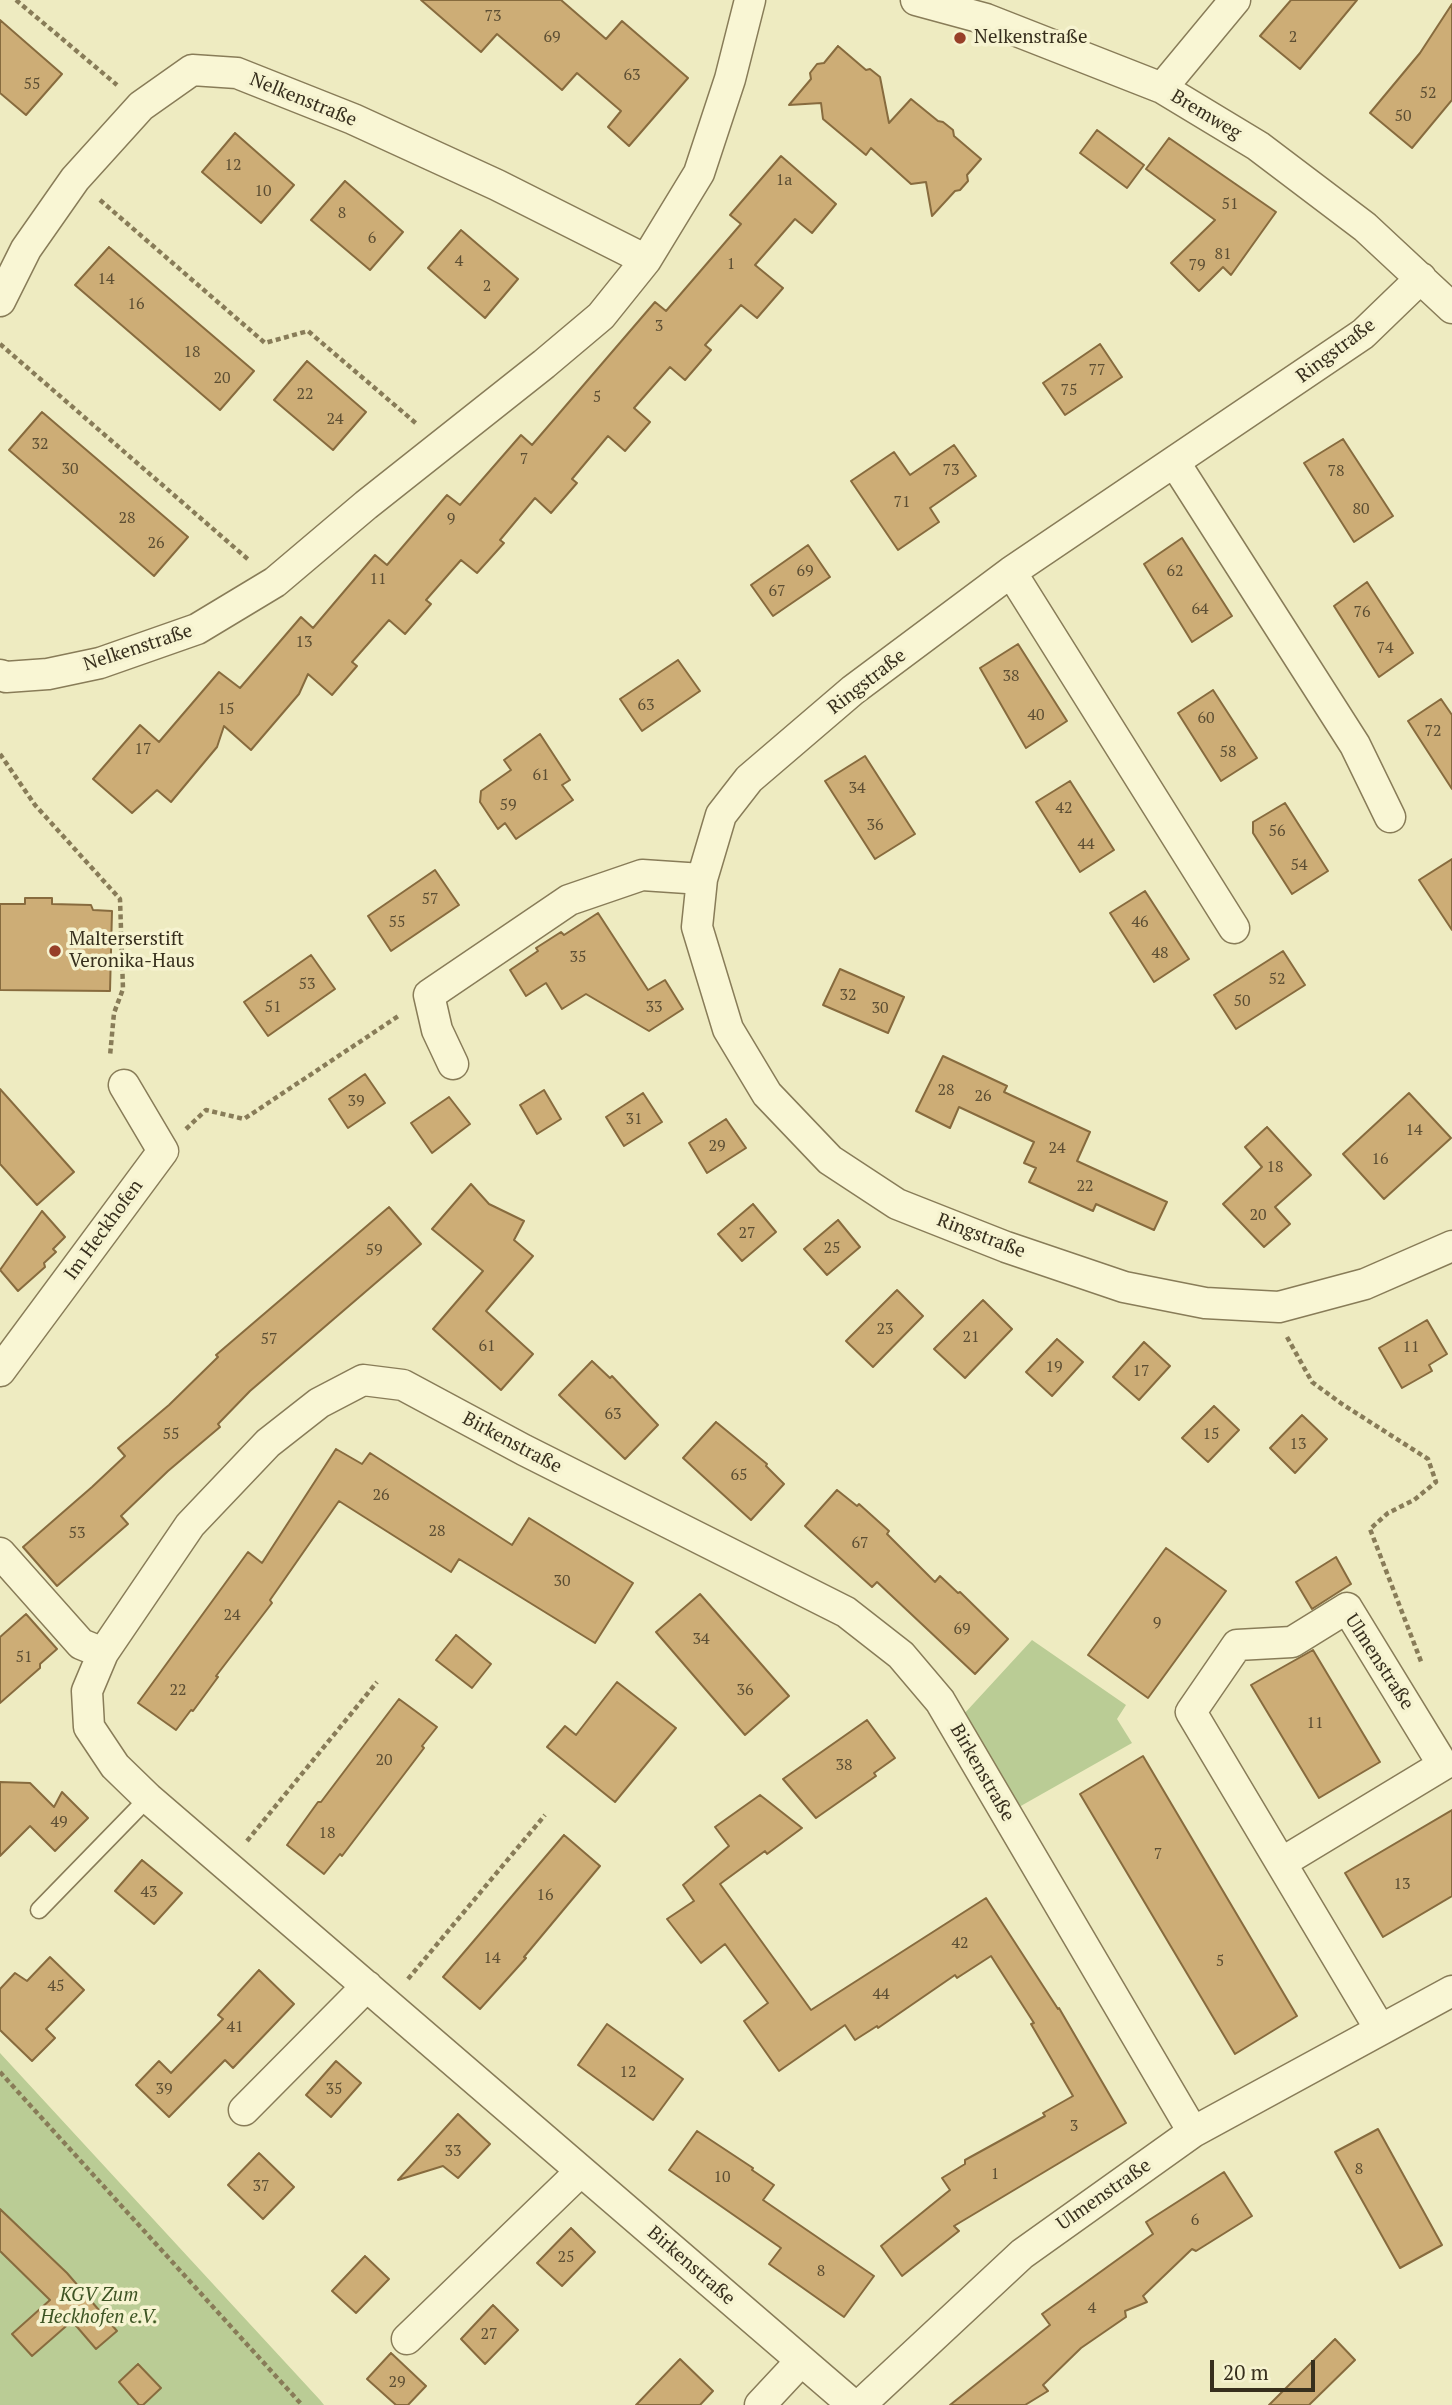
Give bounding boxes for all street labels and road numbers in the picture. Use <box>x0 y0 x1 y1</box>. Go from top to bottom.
street label: Nelkenstraße <box>246 68 360 132</box>
street label: Bremweg <box>1167 85 1245 145</box>
street label: Ringstraße <box>1292 314 1380 388</box>
street label: Nelkenstraße <box>81 620 195 676</box>
street label: Ringstraße <box>823 644 911 720</box>
street label: Im Heckhofen <box>60 1175 148 1285</box>
street label: Ringstraße <box>934 1209 1028 1263</box>
street label: Birkenstraße <box>459 1407 565 1479</box>
street label: Ulmenstraße <box>1340 1610 1418 1714</box>
street label: Birkenstraße <box>945 1720 1019 1826</box>
street label: Ulmenstraße <box>1053 2154 1155 2236</box>
street label: Birkenstraße <box>642 2222 740 2310</box>

